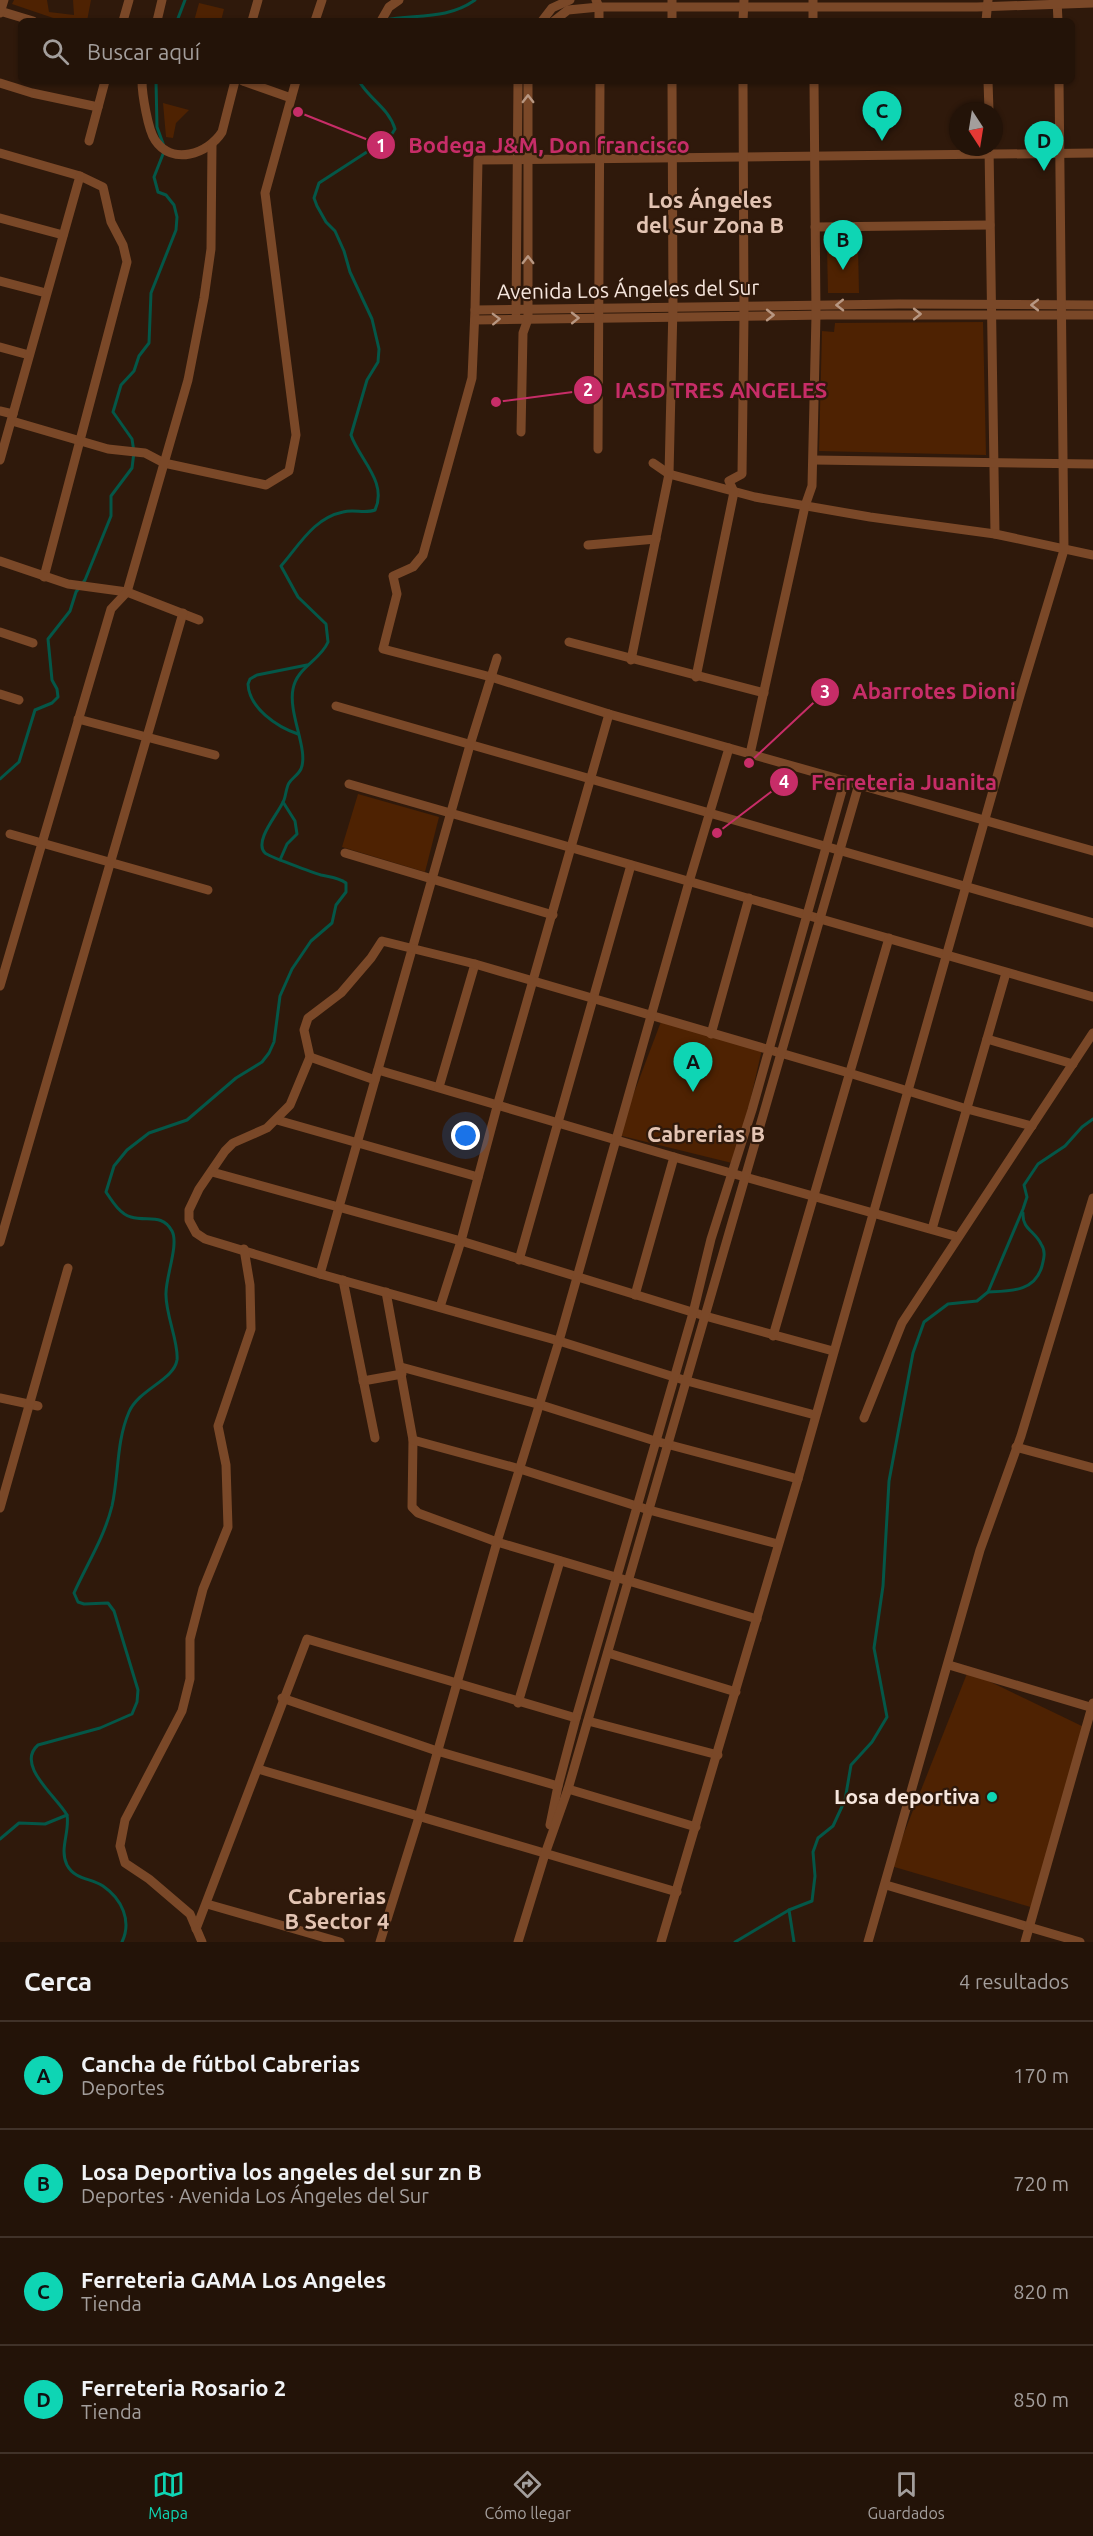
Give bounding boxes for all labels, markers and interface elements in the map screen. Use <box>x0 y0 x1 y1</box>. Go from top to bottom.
search box <box>18 18 1075 84</box>
icon: search <box>39 35 72 68</box>
text: Buscar aquí <box>87 39 200 64</box>
pin: C <box>862 92 902 141</box>
one-way arrow <box>522 94 534 103</box>
north arrow <box>949 102 1003 156</box>
pin: D <box>1024 122 1064 171</box>
callout: Bodega J&M, Don francisco <box>366 125 702 165</box>
text: Bodega J&M, Don francisco <box>408 132 690 157</box>
text: 1 <box>376 135 386 155</box>
district label: Los Ángeles del Sur Zona B <box>636 187 784 237</box>
pin: B <box>824 220 862 270</box>
one-way arrow <box>522 256 534 265</box>
street label: Avenida Los Ángeles del Sur <box>497 275 759 303</box>
one-way arrow <box>835 299 844 311</box>
one-way arrow <box>1030 299 1039 311</box>
one-way arrow <box>912 308 921 320</box>
one-way arrow <box>766 309 775 321</box>
one-way arrow <box>571 312 580 324</box>
one-way arrow <box>491 313 500 326</box>
callout: IASD TRES ANGELES <box>573 370 839 410</box>
text: IASD TRES ANGELES <box>615 377 827 402</box>
text: 2 <box>583 379 593 399</box>
callout: Abarrotes Dioni <box>810 672 1028 712</box>
text: Abarrotes Dioni <box>852 678 1016 703</box>
text: 3 <box>820 681 830 701</box>
callout: Ferreteria Juanita <box>769 762 1009 802</box>
text: Ferreteria Juanita <box>811 769 997 794</box>
text: 4 <box>779 771 789 791</box>
pin: A <box>674 1042 712 1092</box>
your location <box>451 1121 480 1150</box>
district label: Cabrerias B <box>647 1121 765 1146</box>
place label: Losa deportiva <box>834 1784 980 1808</box>
marker: Losa deportiva <box>985 1790 999 1804</box>
district label: Cabrerias B Sector 4 <box>285 1883 389 1933</box>
text: Cerca <box>24 1967 92 1996</box>
text: 4 resultados <box>959 1970 1069 1993</box>
text: Cancha de fútbol Cabrerias <box>81 2051 360 2076</box>
text: A <box>36 2064 51 2087</box>
text: 170 m <box>1013 2064 1069 2087</box>
text: Deportes <box>81 2076 165 2099</box>
text: Losa Deportiva los angeles del sur zn B <box>81 2159 482 2184</box>
text: B <box>37 2172 50 2195</box>
text: 720 m <box>1013 2172 1069 2195</box>
text: Deportes · Avenida Los Ángeles del Sur <box>81 2184 429 2207</box>
text: Ferreteria GAMA Los Angeles <box>81 2267 386 2292</box>
text: C <box>37 2280 50 2303</box>
text: 820 m <box>1013 2280 1069 2303</box>
text: Tienda <box>81 2292 142 2315</box>
text: Ferreteria Rosario 2 <box>81 2375 286 2400</box>
text: D <box>36 2388 51 2411</box>
text: 850 m <box>1013 2388 1069 2411</box>
text: Tienda <box>81 2400 142 2423</box>
tab: Mapa <box>148 2468 188 2522</box>
tab: Cómo llegar <box>484 2468 571 2522</box>
tab: Guardados <box>868 2468 945 2522</box>

